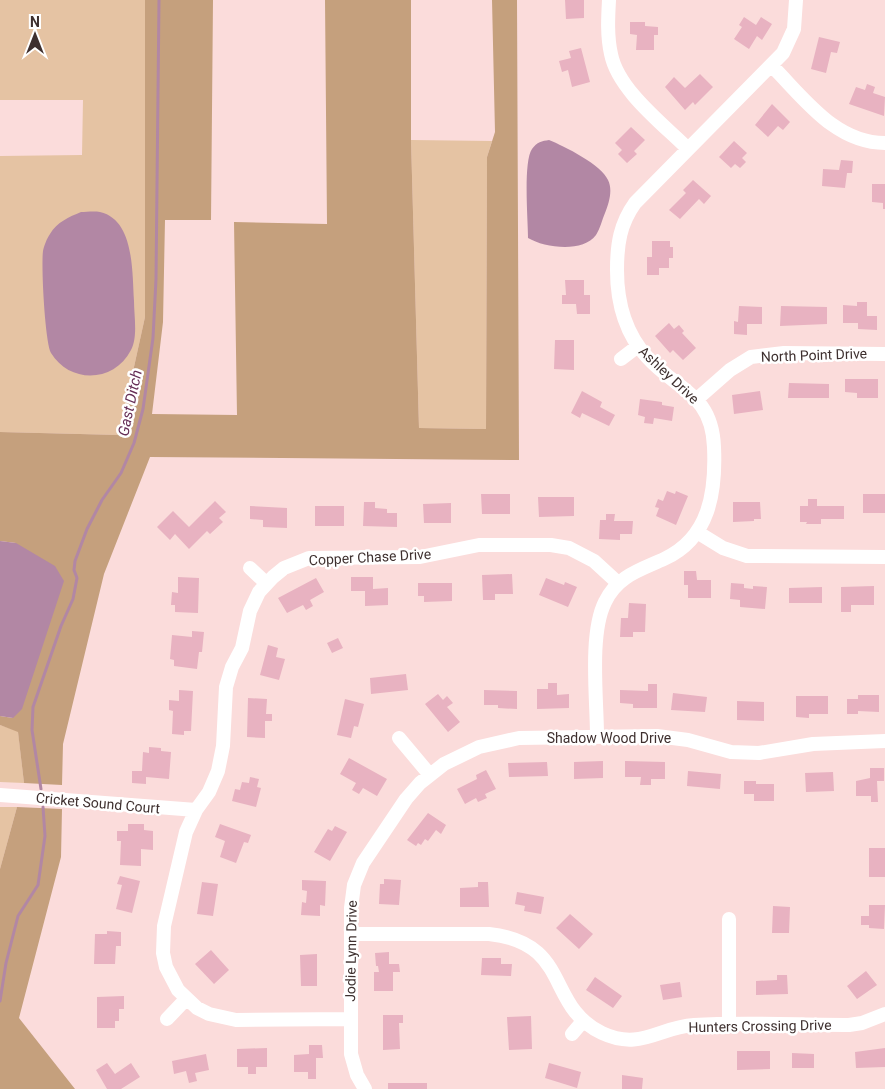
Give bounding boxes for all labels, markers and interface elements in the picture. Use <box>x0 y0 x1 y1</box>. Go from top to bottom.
north arrow <box>10 10 60 60</box>
text: N <box>30 14 40 30</box>
street label: Ashley Drive <box>636 343 702 407</box>
street label: North Point Drive <box>761 345 867 365</box>
water label: Gast Ditch <box>114 368 146 438</box>
street label: Copper Chase Drive <box>308 546 432 568</box>
street label: Shadow Wood Drive <box>547 730 671 746</box>
street label: Cricket Sound Court <box>35 790 161 816</box>
street label: Jodie Lynn Drive <box>342 900 360 1002</box>
street label: Hunters Crossing Drive <box>688 1017 832 1035</box>

